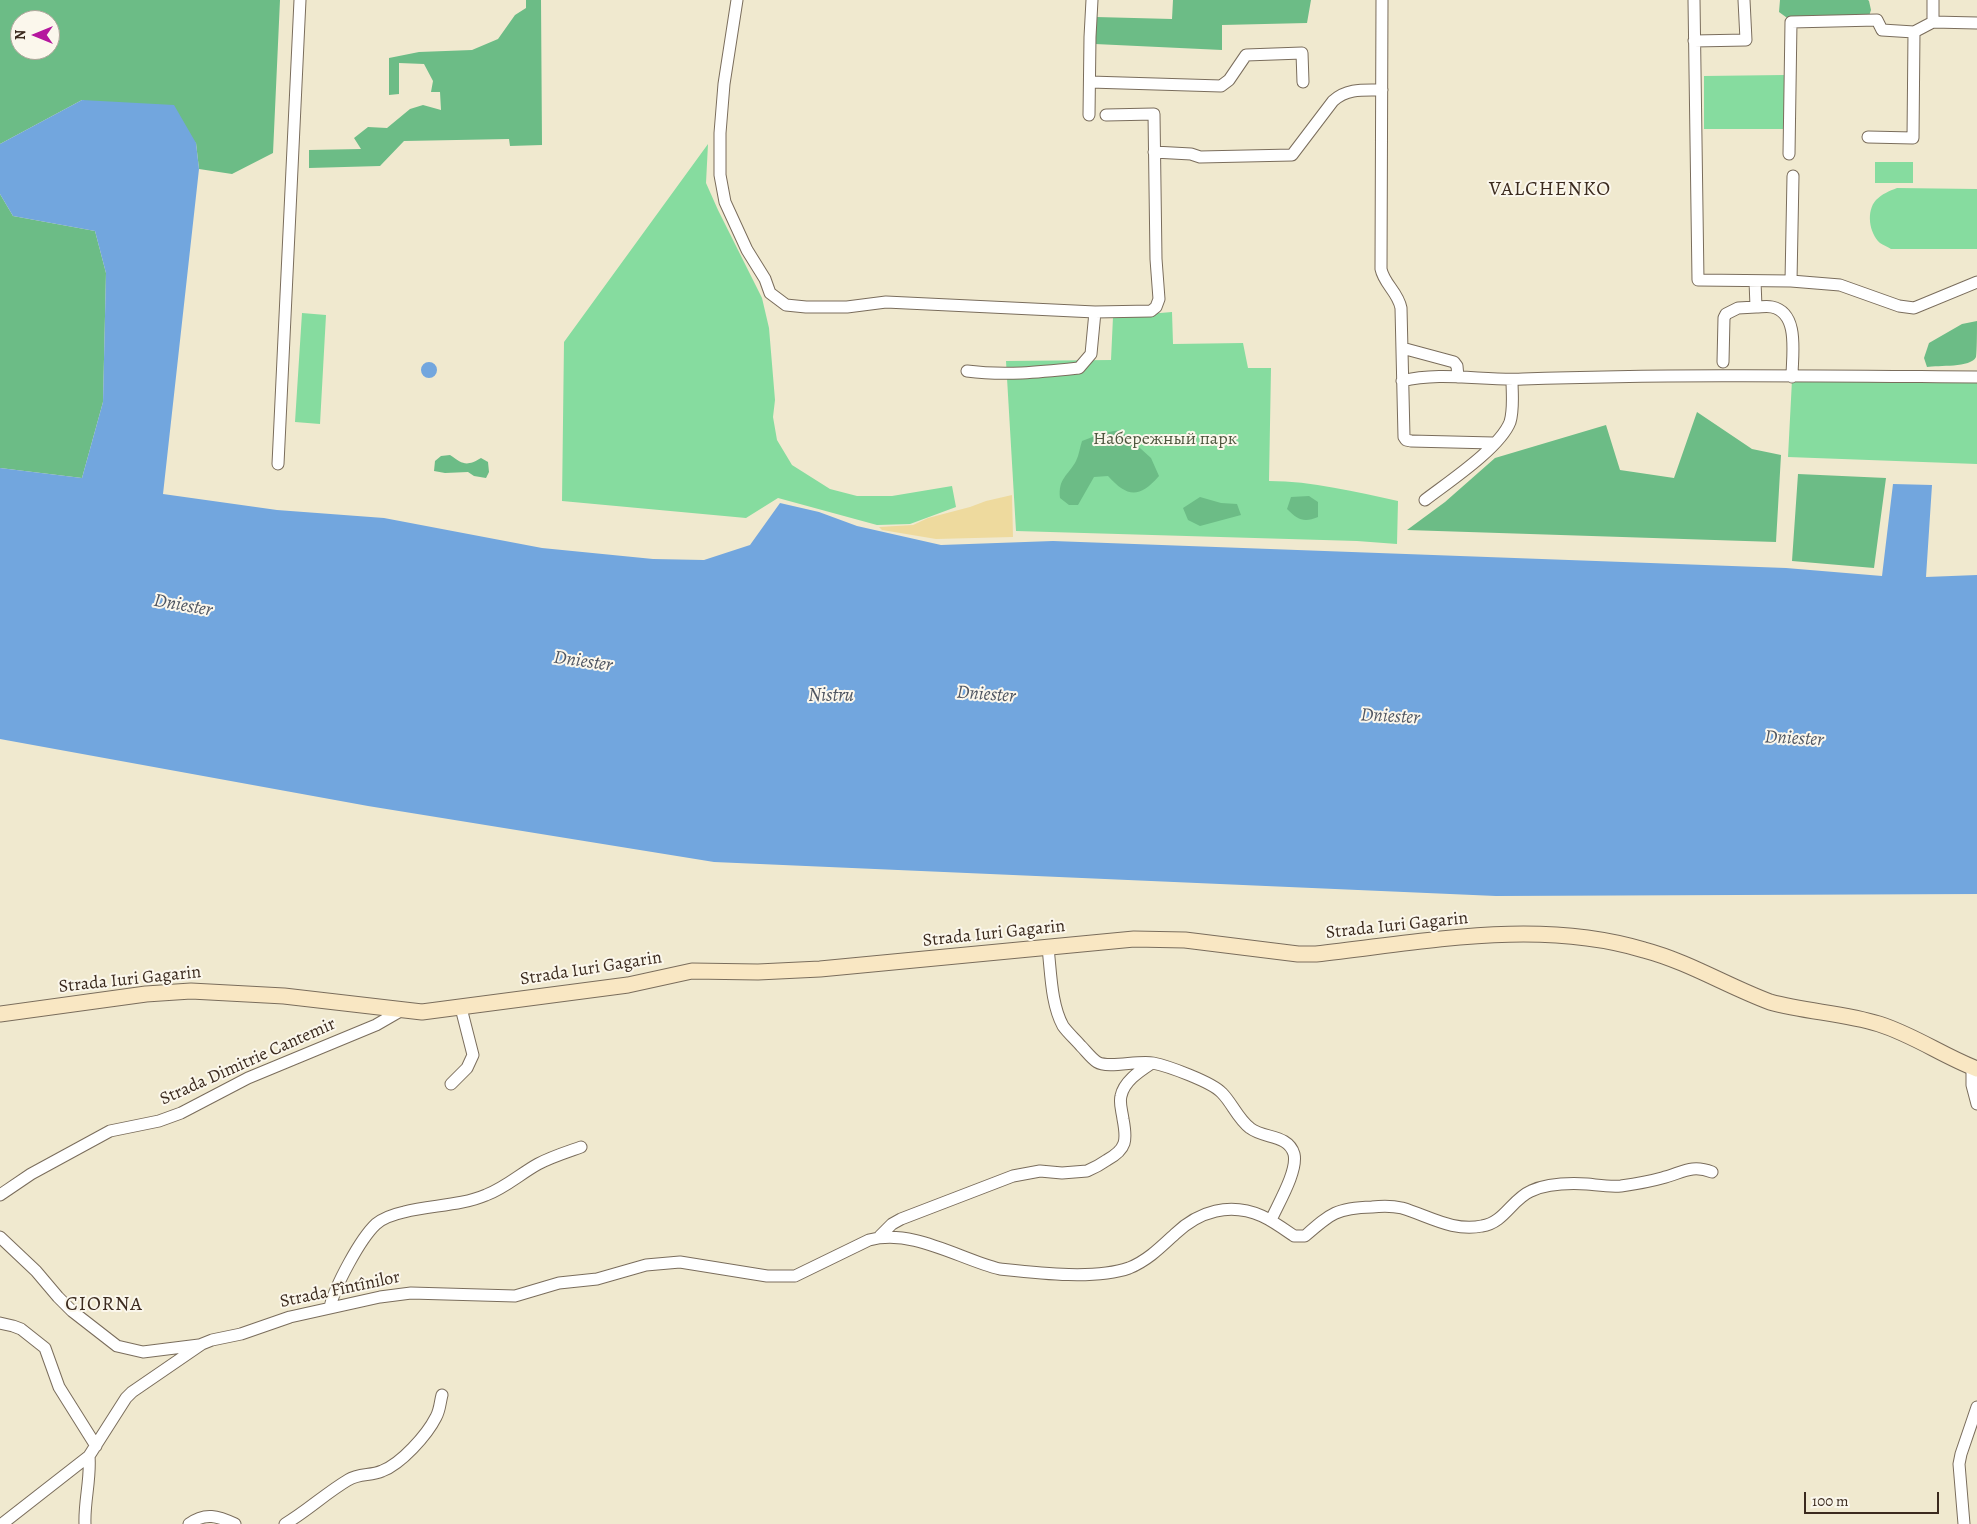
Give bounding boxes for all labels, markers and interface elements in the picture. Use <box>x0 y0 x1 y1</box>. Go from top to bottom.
north arrow <box>10 10 60 60</box>
text: N <box>11 30 30 40</box>
district label: VALCHENKO <box>1488 178 1612 202</box>
park label: Набережный парк <box>1093 429 1237 451</box>
water label: Dniester <box>152 590 214 622</box>
water label: Dniester <box>552 647 614 677</box>
water label: Dniester <box>956 682 1016 708</box>
water label: Nistru <box>808 685 854 707</box>
water label: Dniester <box>1360 704 1420 730</box>
water label: Dniester <box>1764 726 1824 752</box>
street label: Strada Iuri Gagarin <box>1325 908 1469 944</box>
street label: Strada Iuri Gagarin <box>922 916 1066 952</box>
street label: Strada Iuri Gagarin <box>519 947 663 991</box>
street label: Strada Iuri Gagarin <box>58 962 202 998</box>
street label: Strada Dimitrie Cantemir <box>157 1013 339 1111</box>
street label: Strada Fîntînilor <box>278 1267 402 1313</box>
district label: CIORNA <box>64 1293 144 1317</box>
scale bar <box>1807 1482 1942 1514</box>
text: 100 m <box>1812 1491 1849 1511</box>

